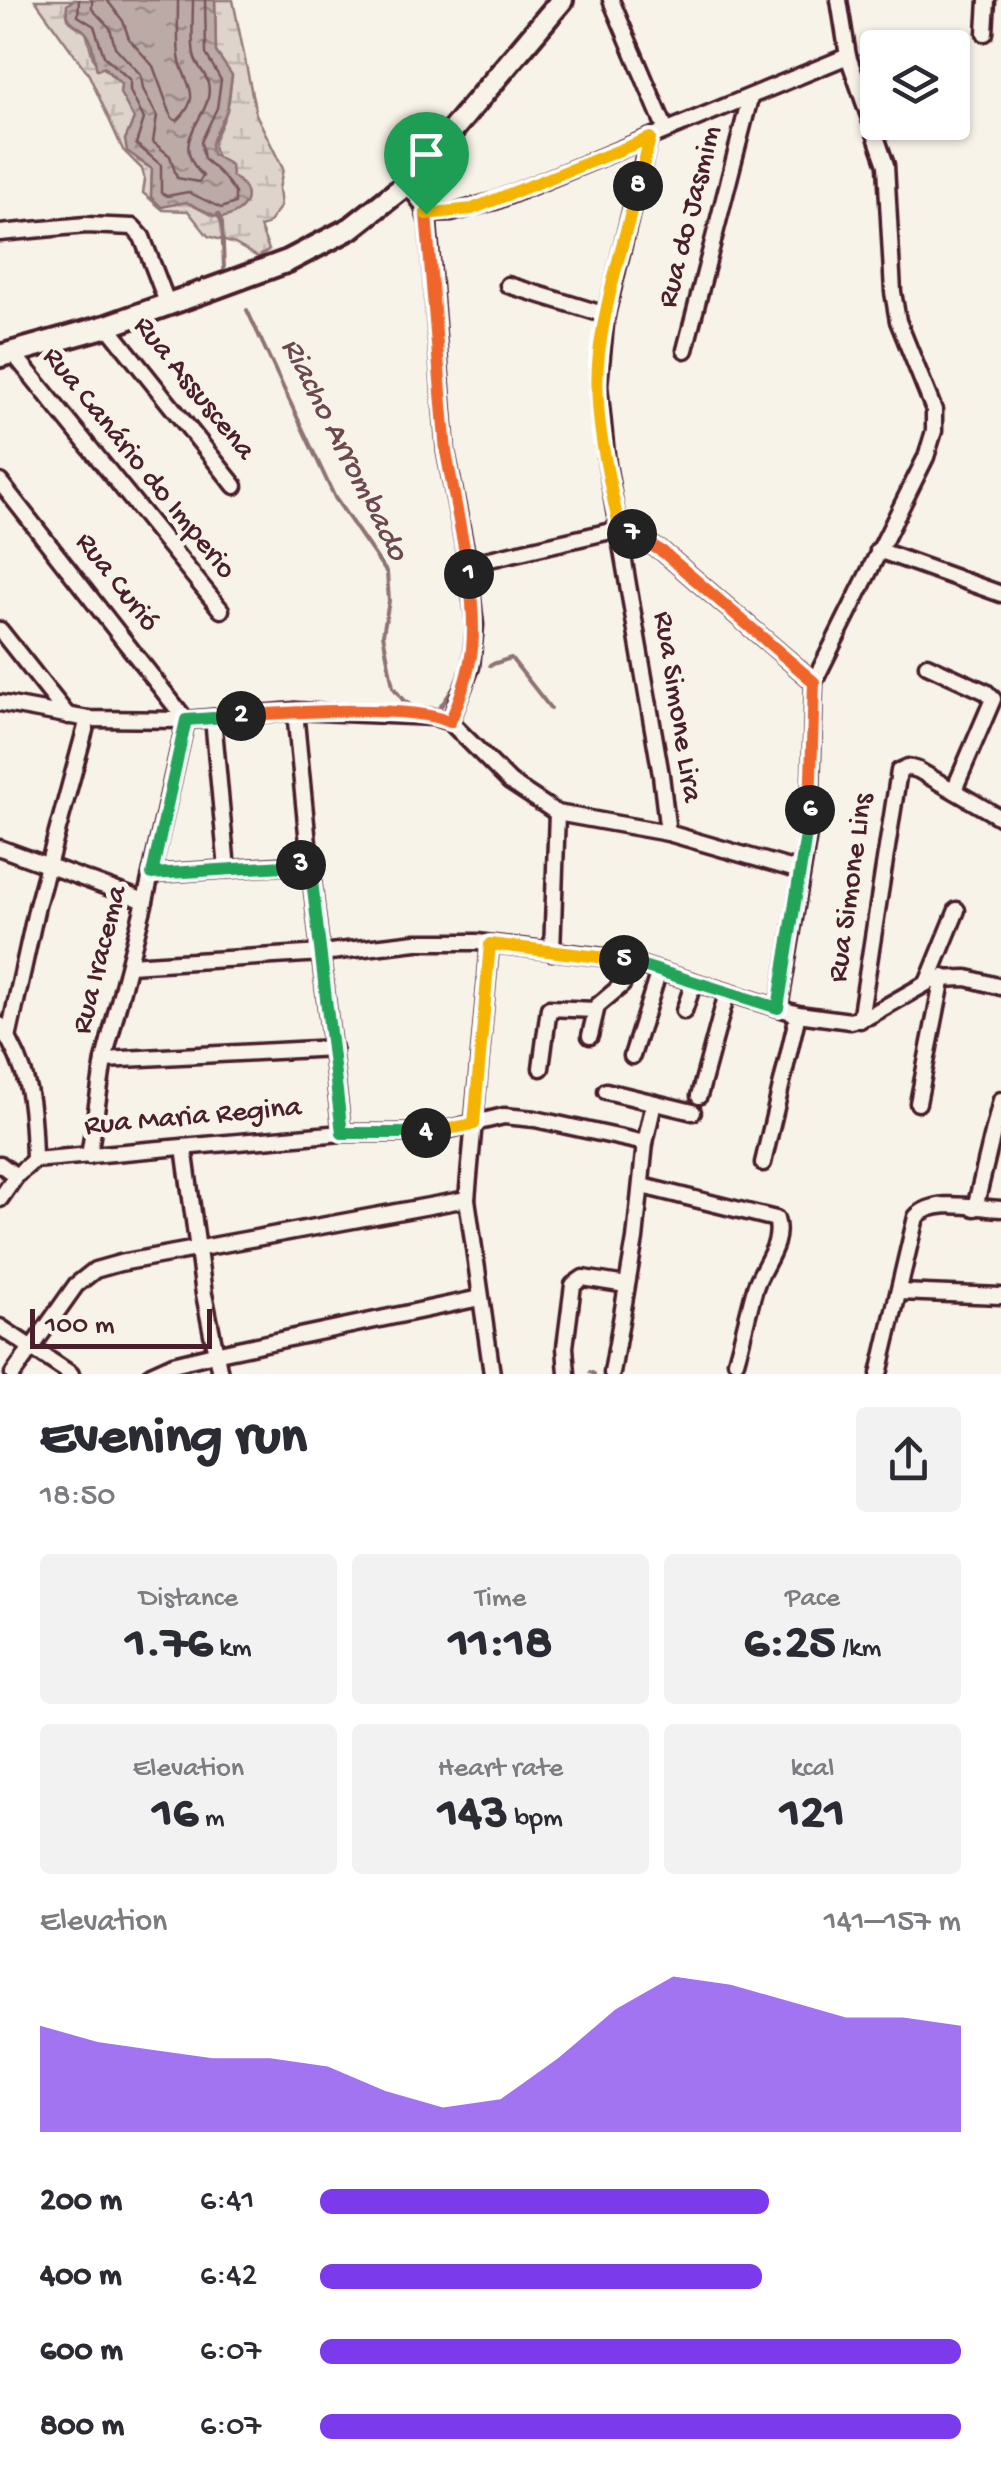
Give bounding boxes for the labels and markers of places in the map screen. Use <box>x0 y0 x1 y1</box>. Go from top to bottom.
pin <box>384 112 469 215</box>
pin: 8 <box>613 161 663 211</box>
pin: 7 <box>607 509 657 559</box>
pin: 1 <box>444 549 494 599</box>
pin: 2 <box>216 691 266 741</box>
pin: 6 <box>785 785 835 835</box>
pin: 3 <box>276 840 326 890</box>
pin: 5 <box>599 935 649 985</box>
pin: 4 <box>401 1108 451 1158</box>

